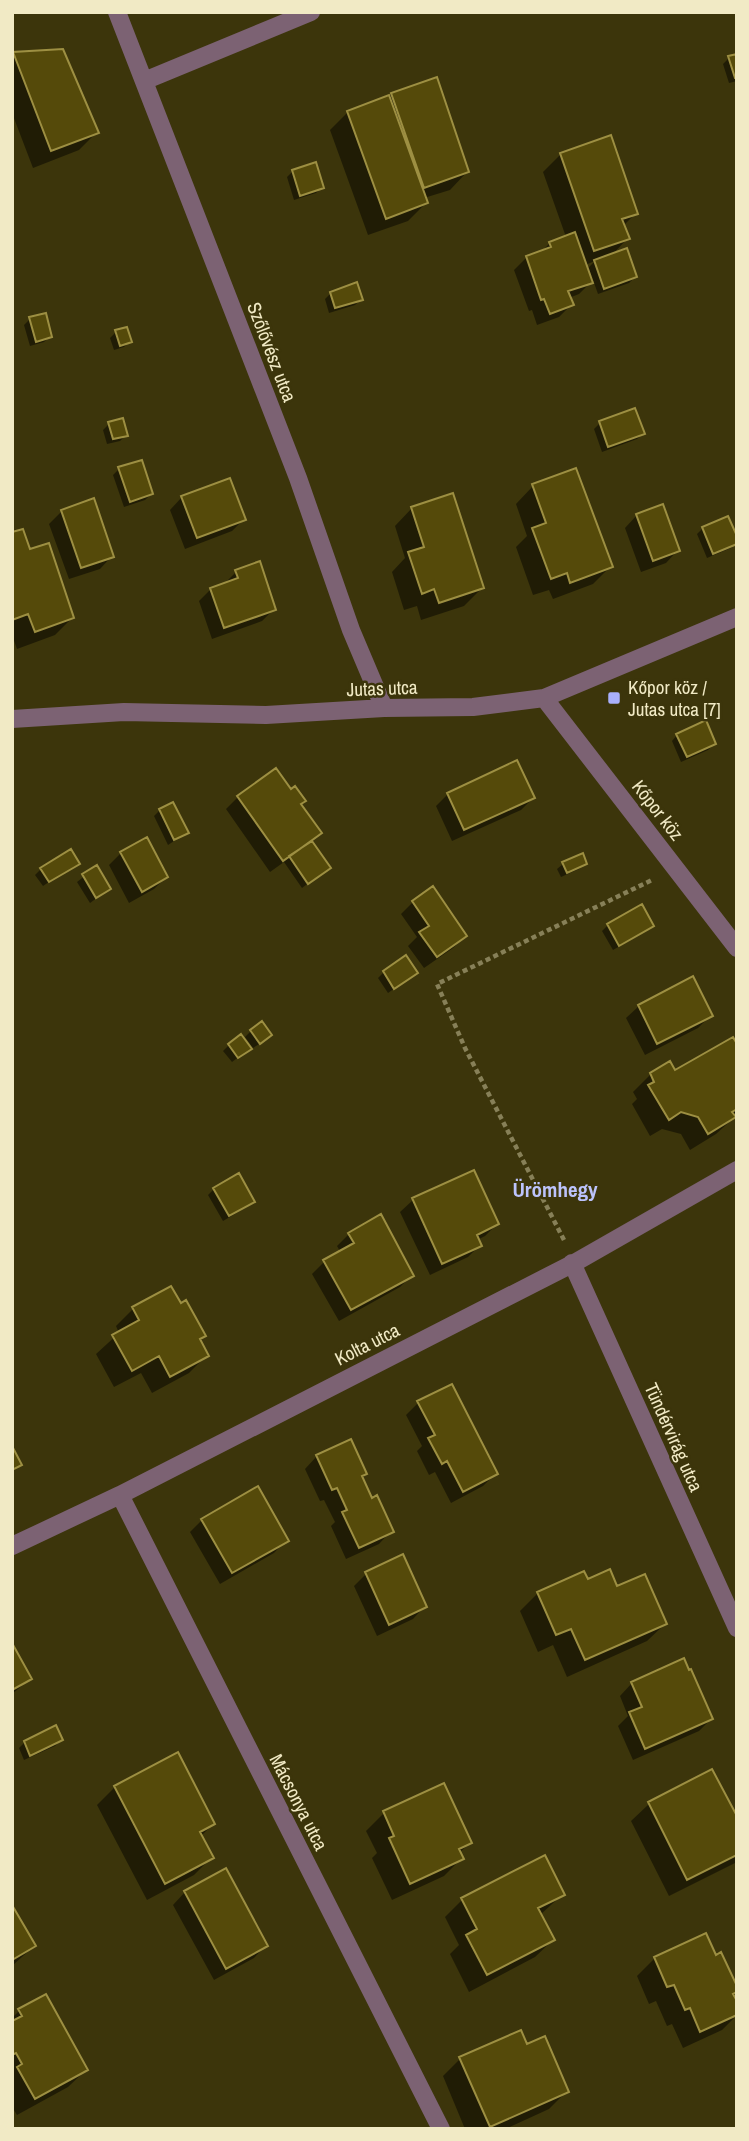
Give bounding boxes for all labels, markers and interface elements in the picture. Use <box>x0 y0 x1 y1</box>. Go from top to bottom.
street label: Szőlővész utca <box>241 298 303 406</box>
street label: Jutas utca <box>346 674 418 702</box>
place label: Kőpor köz / Jutas utca [7] <box>628 674 721 722</box>
marker: Kőpor köz / Jutas utca [7] <box>606 690 622 706</box>
street label: Kőpor köz <box>626 774 690 846</box>
district label: Ürömhegy <box>512 1175 598 1204</box>
street label: Kolta utca <box>330 1317 404 1371</box>
street label: Tündérvirág utca <box>638 1379 710 1496</box>
street label: Mácsonya utca <box>264 1749 335 1855</box>

